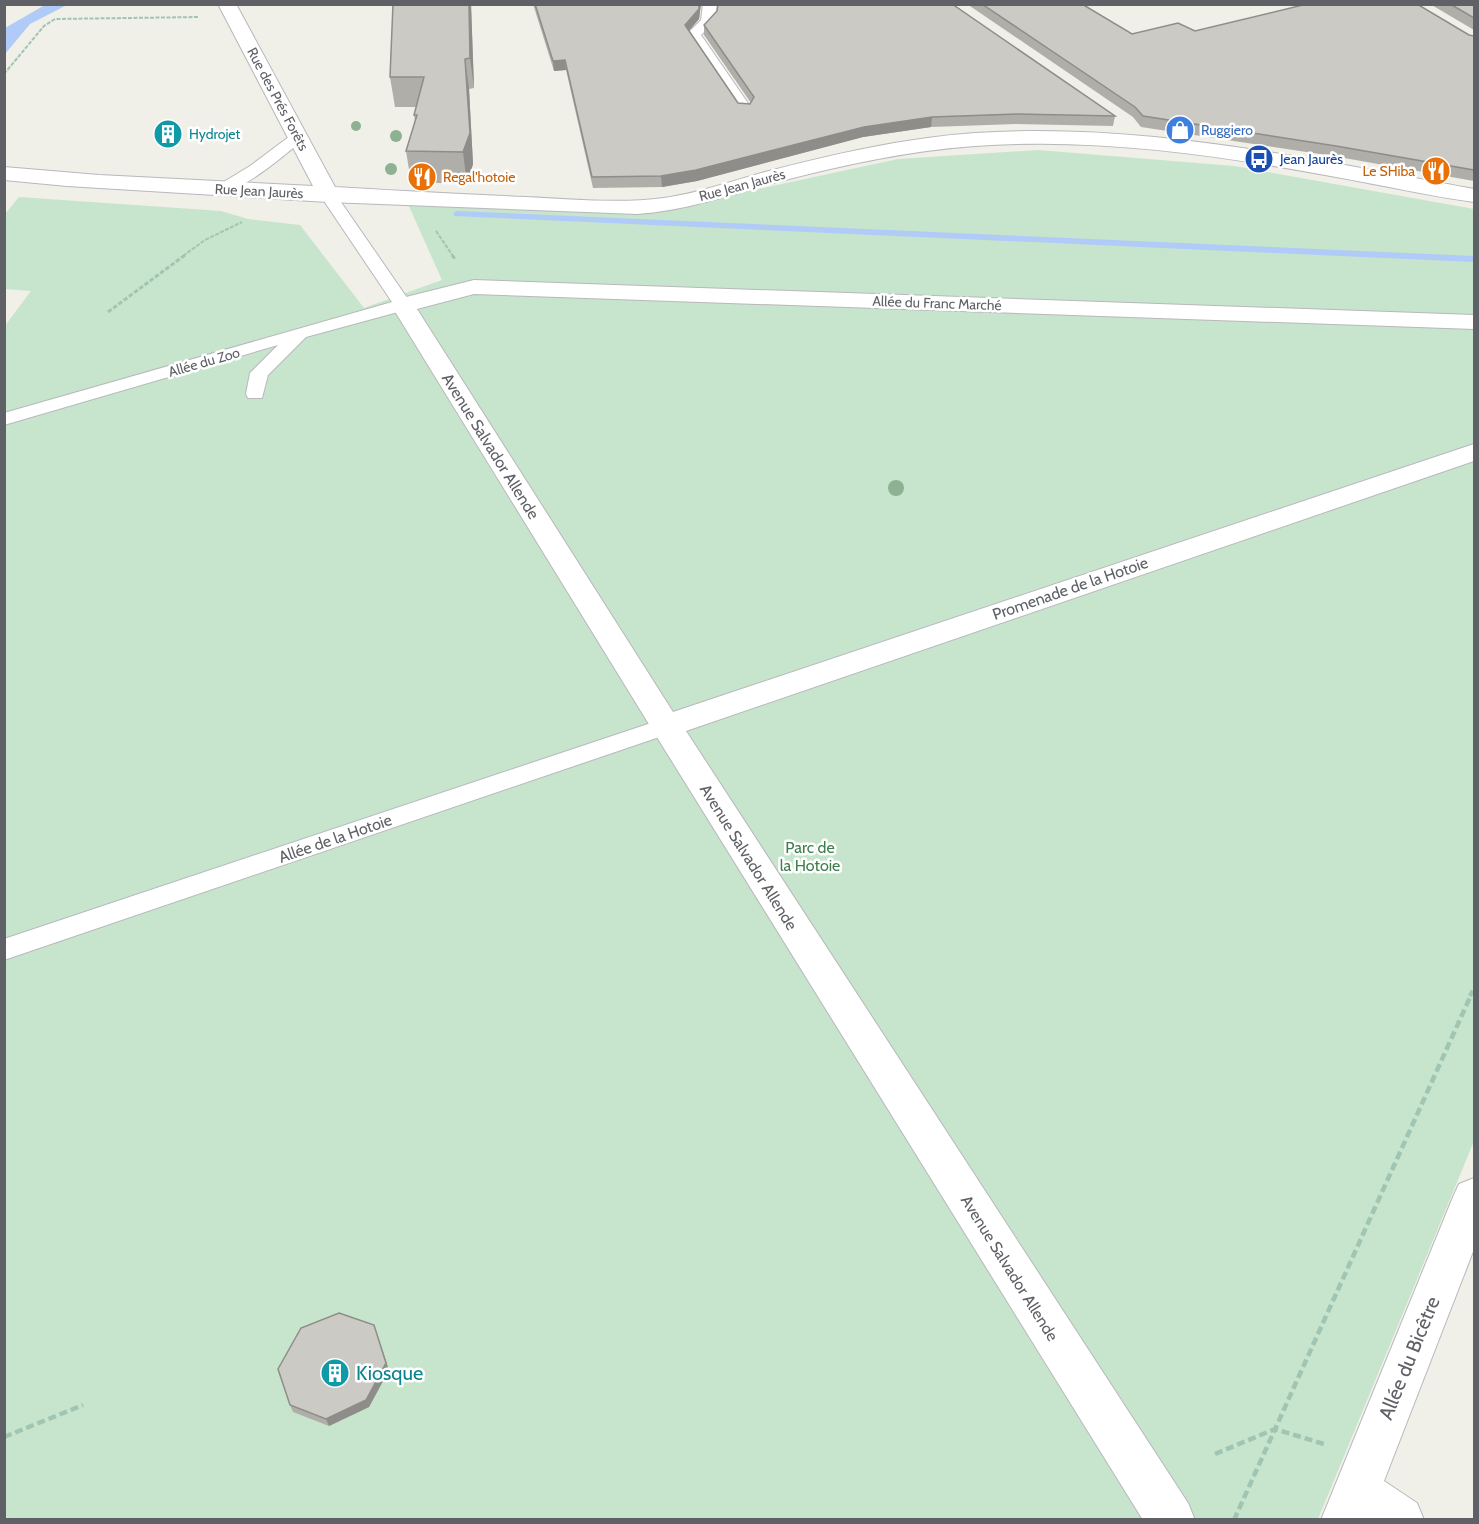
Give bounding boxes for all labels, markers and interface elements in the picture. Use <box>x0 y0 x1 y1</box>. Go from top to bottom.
street label: Rue des Prés Forêts <box>243 44 313 154</box>
shop icon: Ruggiero <box>1164 114 1196 146</box>
building icon: Hydrojet <box>152 118 184 150</box>
place label: Ruggiero <box>1201 121 1253 139</box>
place label: Hydrojet <box>189 125 241 143</box>
bus stop icon: Jean Jaurès <box>1243 143 1275 175</box>
place label: Jean Jaurès <box>1279 150 1343 168</box>
restaurant icon: Le SHiba <box>1420 155 1452 187</box>
restaurant icon: Regal'hotoie <box>406 161 438 193</box>
place label: Le SHiba <box>1362 162 1415 180</box>
street label: Rue Jean Jaurès <box>697 165 787 205</box>
place label: Regal'hotoie <box>443 168 515 186</box>
street label: Rue Jean Jaurès <box>214 180 304 202</box>
street label: Allée du Franc Marché <box>872 292 1002 314</box>
street label: Allée du Zoo <box>166 343 242 381</box>
street label: Avenue Salvador Allende <box>438 370 543 523</box>
street label: Promenade de la Hotoie <box>990 553 1151 624</box>
street label: Avenue Salvador Allende <box>696 781 801 934</box>
street label: Allée de la Hotoie <box>276 810 394 867</box>
park label: Parc de la Hotoie <box>780 838 840 875</box>
street label: Avenue Salvador Allende <box>957 1192 1062 1345</box>
street label: Allée du Bicêtre <box>1373 1293 1445 1423</box>
building icon: Kiosque <box>319 1357 351 1389</box>
place label: Kiosque <box>356 1361 423 1385</box>

